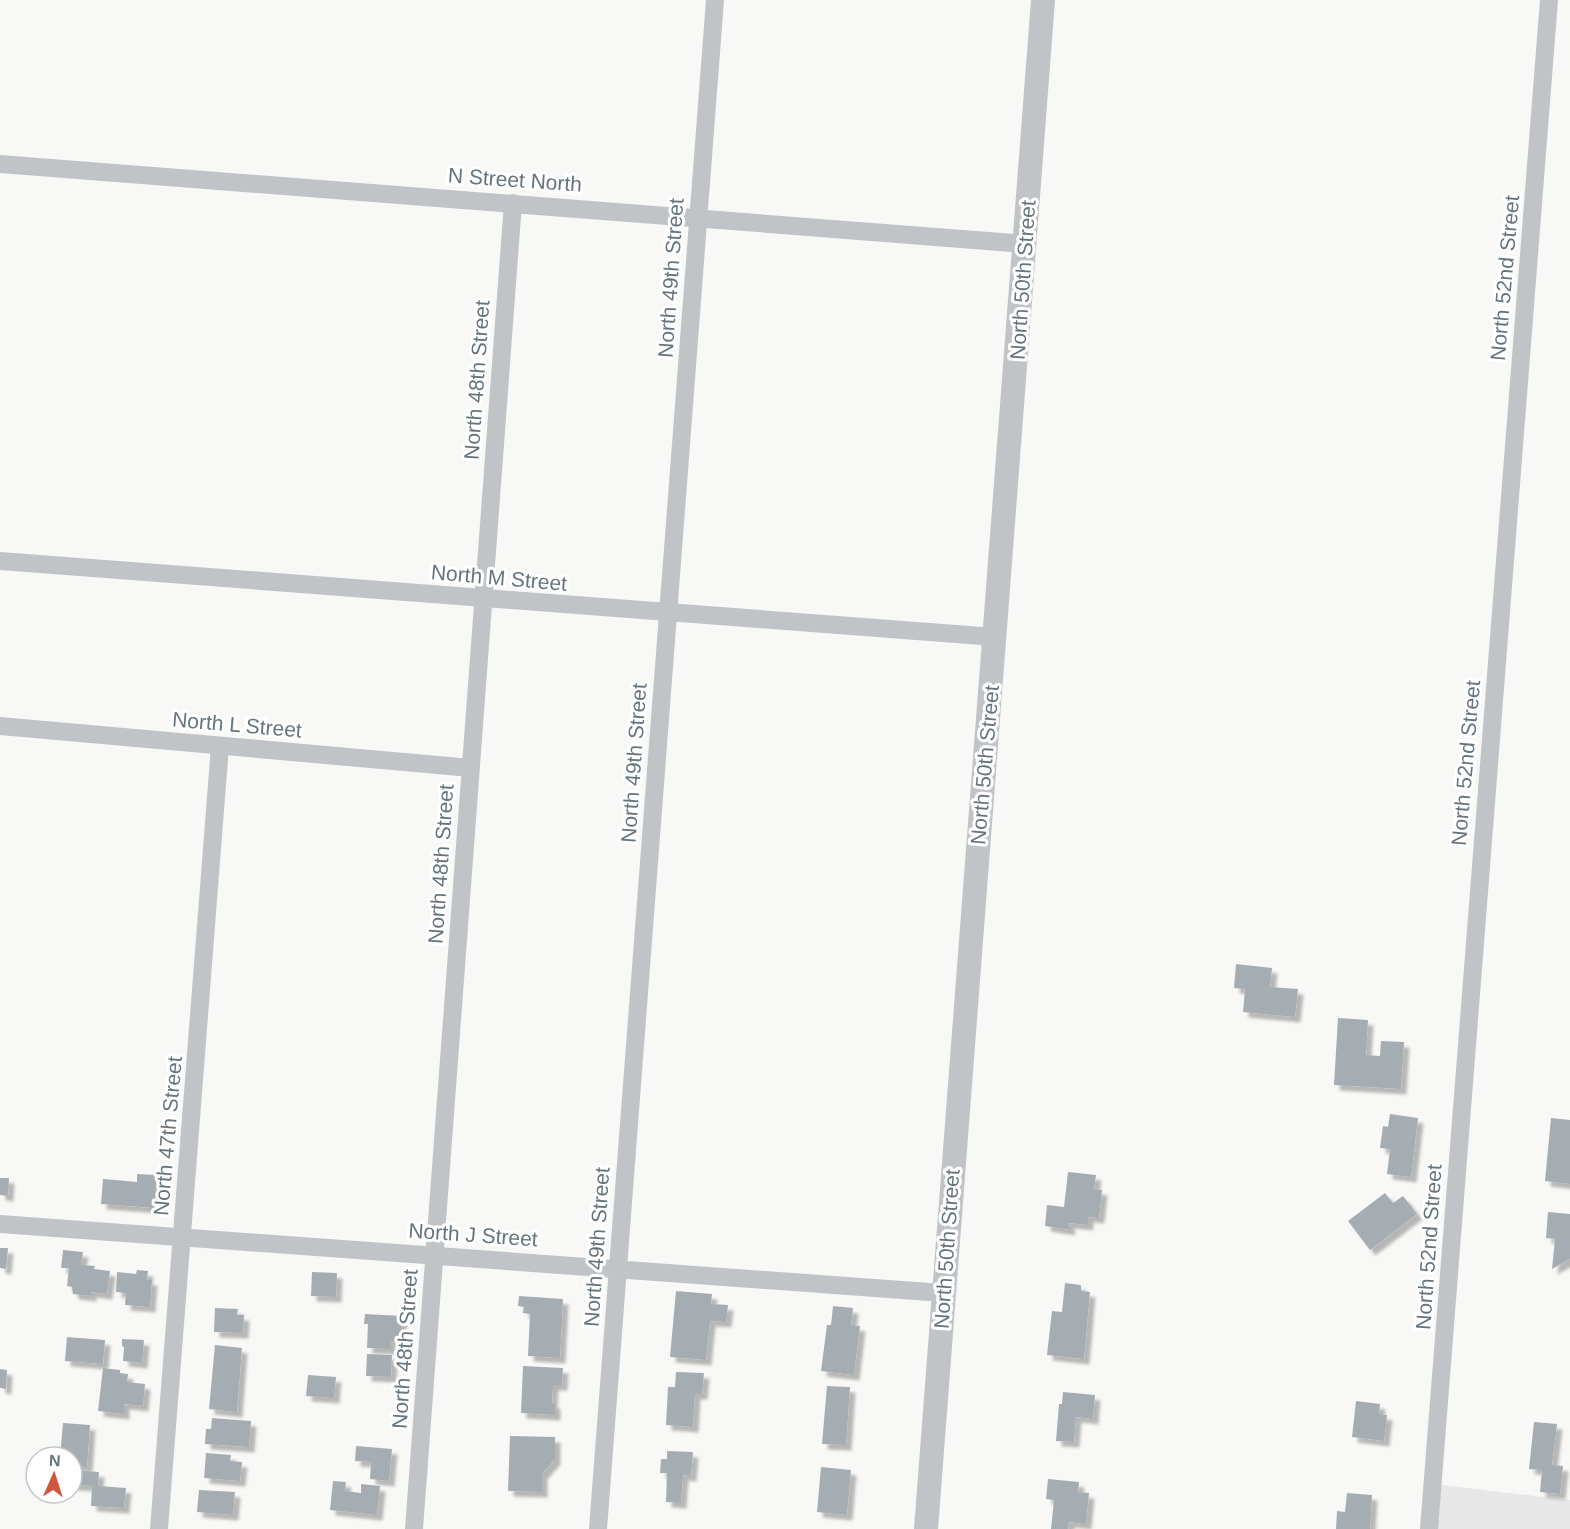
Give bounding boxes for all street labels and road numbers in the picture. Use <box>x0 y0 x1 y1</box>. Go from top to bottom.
street label: N Street North <box>447 163 583 196</box>
street label: North 52nd Street <box>1486 194 1523 362</box>
street label: North 49th Street <box>653 197 688 359</box>
street label: North 50th Street <box>1005 199 1040 361</box>
street label: North 48th Street <box>459 299 494 461</box>
street label: North M Street <box>430 560 568 595</box>
street label: North 52nd Street <box>1447 679 1484 847</box>
street label: North 49th Street <box>616 682 651 844</box>
street label: North 50th Street <box>966 684 1003 846</box>
street label: North L Street <box>171 707 303 742</box>
street label: North 48th Street <box>423 783 458 945</box>
street label: North 47th Street <box>149 1055 186 1217</box>
street label: North 52nd Street <box>1411 1163 1446 1330</box>
street label: North 49th Street <box>579 1166 614 1328</box>
street label: North 50th Street <box>929 1168 964 1330</box>
street label: North J Street <box>408 1219 539 1251</box>
street label: North 48th Street <box>387 1268 422 1430</box>

